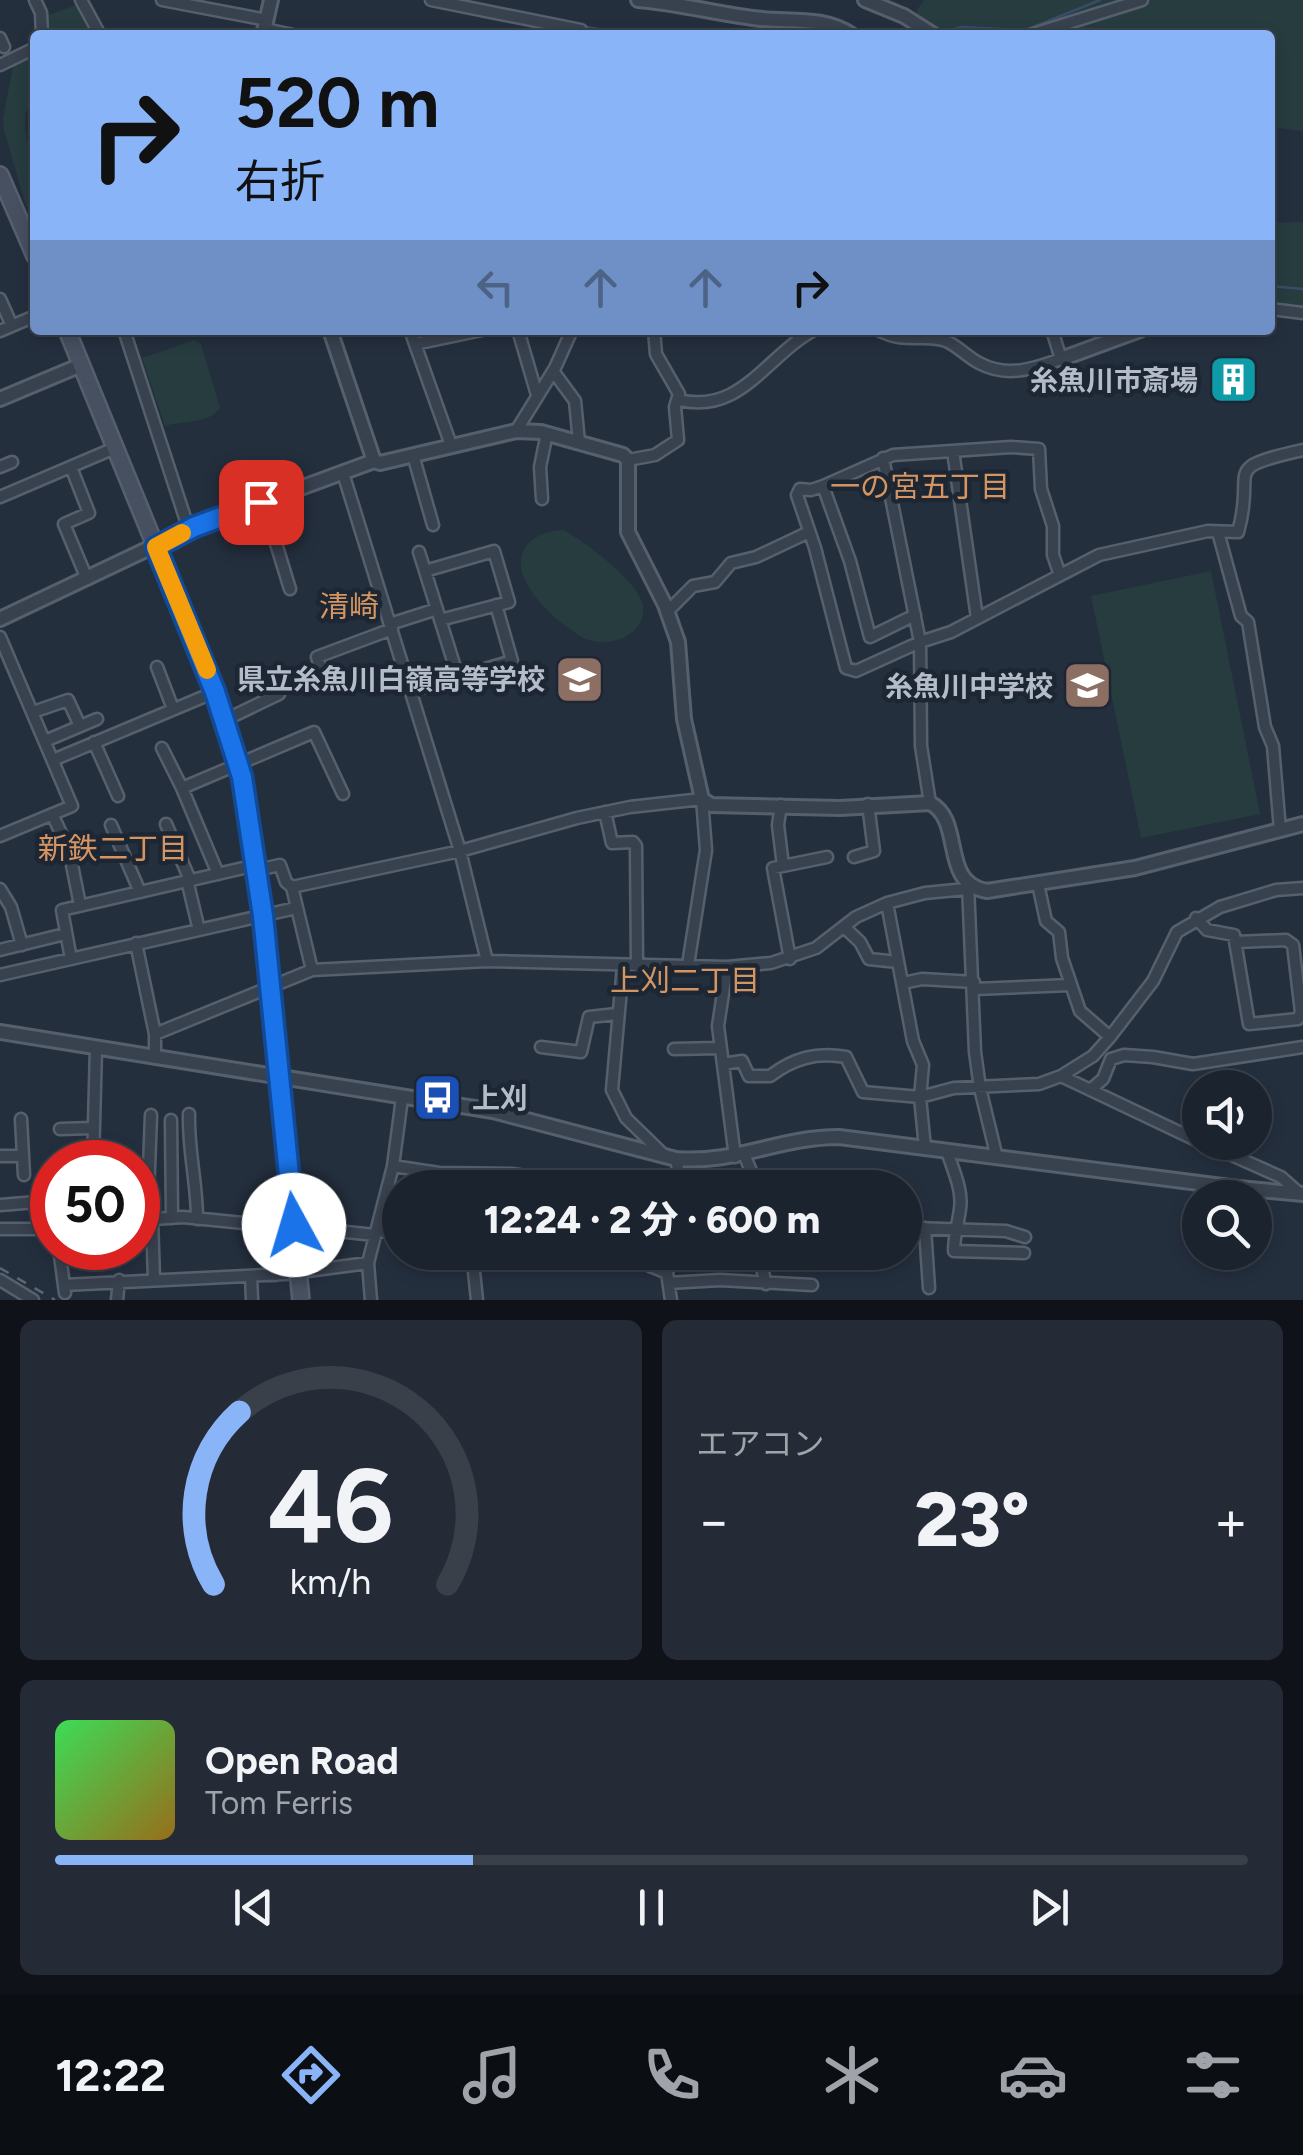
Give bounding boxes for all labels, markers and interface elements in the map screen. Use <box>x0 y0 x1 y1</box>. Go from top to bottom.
text: 520 m <box>235 60 439 145</box>
icon: right <box>70 70 200 200</box>
text: 右折 <box>235 154 325 208</box>
icon: left <box>468 260 523 315</box>
icon: ahead <box>573 260 628 315</box>
icon: ahead <box>678 260 733 315</box>
icon: right <box>783 260 838 315</box>
building icon: 糸魚川市斎場 <box>1207 354 1259 406</box>
place label: 糸魚川市斎場 <box>1030 363 1198 397</box>
pin <box>219 460 304 545</box>
district label: 一の宮五丁目 <box>830 468 1010 505</box>
icon: arrive <box>234 475 289 530</box>
district label: 清崎 <box>319 588 379 625</box>
school or university icon: 県立糸魚川白嶺高等学校 <box>554 653 606 705</box>
school or university icon: 糸魚川中学校 <box>1062 660 1114 712</box>
place label: 県立糸魚川白嶺高等学校 <box>237 662 545 696</box>
place label: 糸魚川中学校 <box>885 669 1053 703</box>
district label: 新鉄二丁目 <box>38 830 188 867</box>
district label: 上刈二丁目 <box>610 962 760 999</box>
map controls <box>1182 1070 1272 1270</box>
button: sound <box>1182 1070 1272 1160</box>
bus stop icon: 上刈 <box>411 1072 463 1124</box>
place label: 上刈 <box>472 1081 528 1115</box>
speed limit sign: 50 <box>30 1140 160 1270</box>
position arrow <box>242 1173 346 1277</box>
button: search <box>1182 1180 1272 1270</box>
text: 12:24 · 2 分 · 600 m <box>484 1197 820 1243</box>
text: エアコン <box>697 1425 825 1463</box>
text: 46 <box>268 1443 394 1568</box>
text: 23° <box>915 1475 1030 1565</box>
text: − <box>697 1488 731 1554</box>
text: + <box>1214 1488 1248 1554</box>
text: km/h <box>290 1560 372 1603</box>
text: Open Road <box>205 1738 399 1784</box>
text: Tom Ferris <box>205 1784 353 1822</box>
icon: previous <box>226 1880 281 1935</box>
icon: pause <box>624 1880 679 1935</box>
icon: next <box>1022 1880 1077 1935</box>
icon: directions <box>276 2040 346 2110</box>
icon: music <box>457 2040 527 2110</box>
icon: phone <box>637 2040 707 2110</box>
icon: climate <box>817 2040 887 2110</box>
icon: car <box>998 2040 1068 2110</box>
icon: filters <box>1178 2040 1248 2110</box>
text: 12:22 <box>55 2048 166 2102</box>

